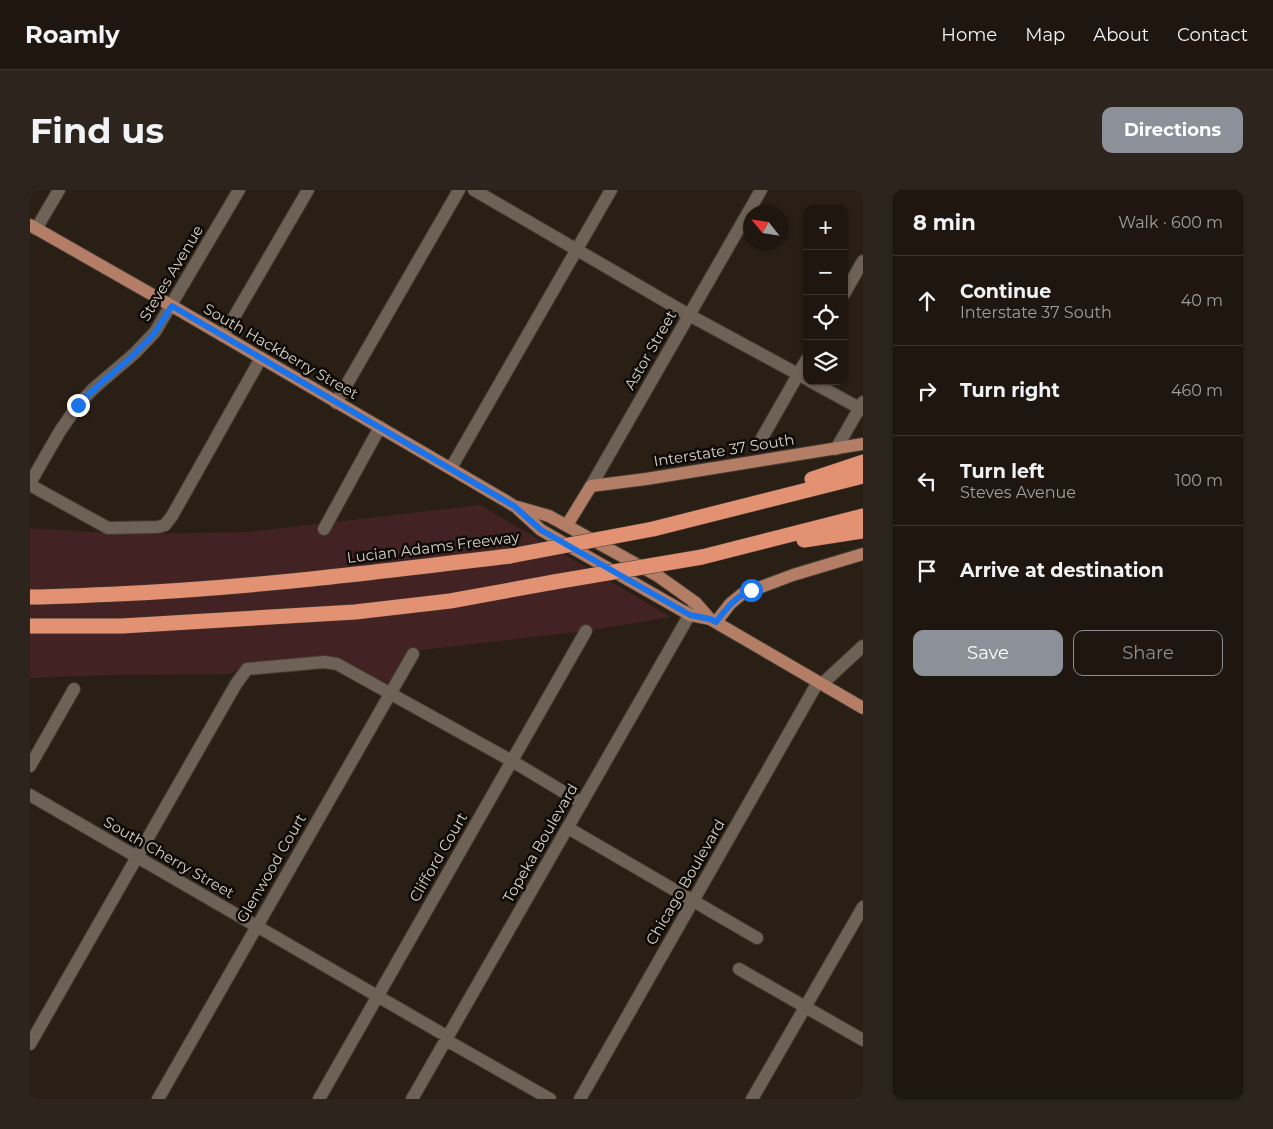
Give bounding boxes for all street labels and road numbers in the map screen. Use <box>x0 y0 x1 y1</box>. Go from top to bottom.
street label: Steves Avenue <box>135 221 207 325</box>
street label: South Hackberry Street <box>200 299 362 403</box>
street label: Astor Street <box>620 307 680 393</box>
street label: Interstate 37 South <box>652 429 796 471</box>
street label: Lucian Adams Freeway <box>346 527 521 567</box>
street label: Topeka Boulevard <box>498 780 582 906</box>
street label: Clifford Court <box>405 809 471 905</box>
street label: Glenwood Court <box>232 810 310 926</box>
street label: South Cherry Street <box>100 812 238 902</box>
street label: Chicago Boulevard <box>641 816 729 948</box>

